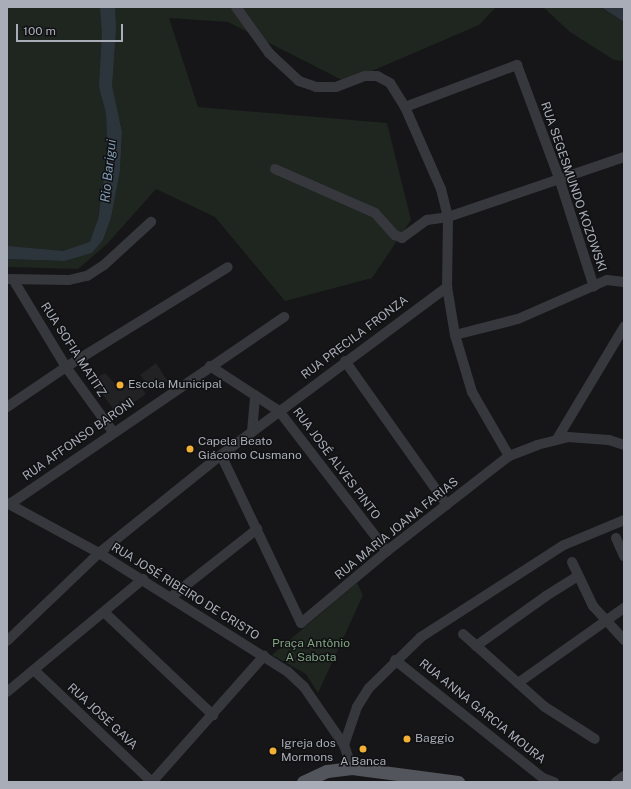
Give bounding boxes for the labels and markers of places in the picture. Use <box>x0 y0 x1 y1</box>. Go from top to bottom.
place label: Escola Municipal <box>128 378 222 392</box>
marker: Escola Municipal <box>115 380 125 390</box>
place label: Capela Beato Giácomo Cusmano <box>198 435 302 463</box>
marker: Capela Beato Giácomo Cusmano <box>185 444 195 454</box>
place label: Baggio <box>415 732 454 746</box>
marker: Baggio <box>402 734 412 744</box>
place label: Igreja dos Mormons <box>281 737 336 765</box>
marker: A Banca <box>358 744 368 754</box>
marker: Igreja dos Mormons <box>268 746 278 756</box>
place label: A Banca <box>340 755 386 769</box>

